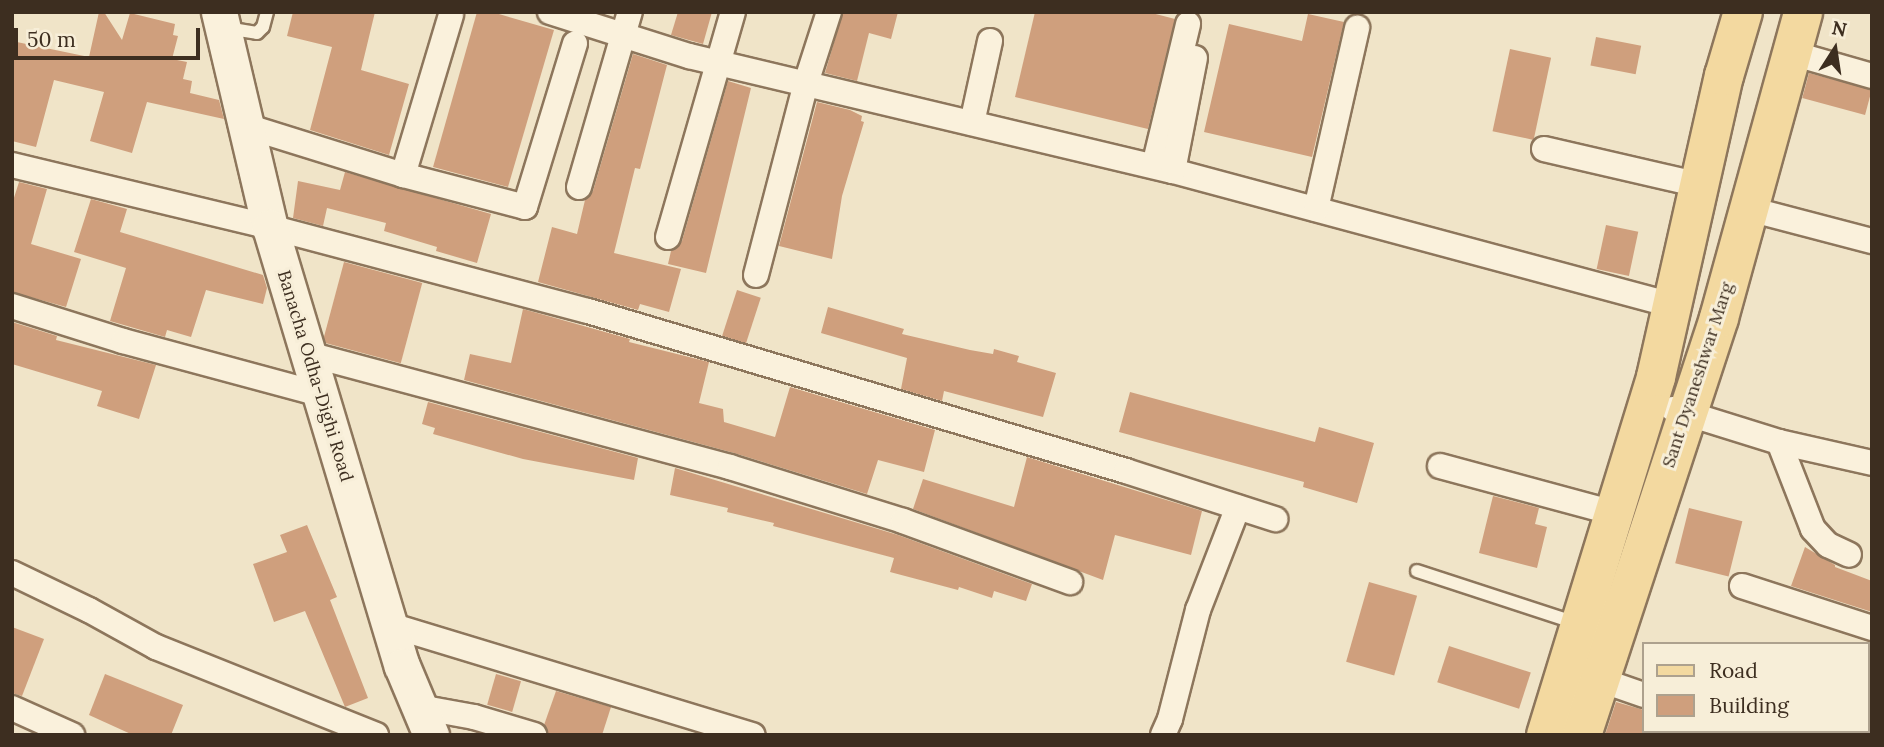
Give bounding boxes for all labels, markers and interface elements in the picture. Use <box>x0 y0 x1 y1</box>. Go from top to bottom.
scale bar <box>18 14 203 58</box>
north arrow <box>1800 14 1870 84</box>
text: N <box>1830 15 1849 42</box>
text: 50 m <box>27 26 76 53</box>
street label: Banacha Odha-Dighi Road <box>273 268 357 484</box>
street label: Sant Dyaneshwar Marg <box>1658 280 1738 470</box>
legend <box>1643 642 1870 733</box>
text: Road <box>1709 657 1758 684</box>
text: Building <box>1709 692 1789 719</box>

